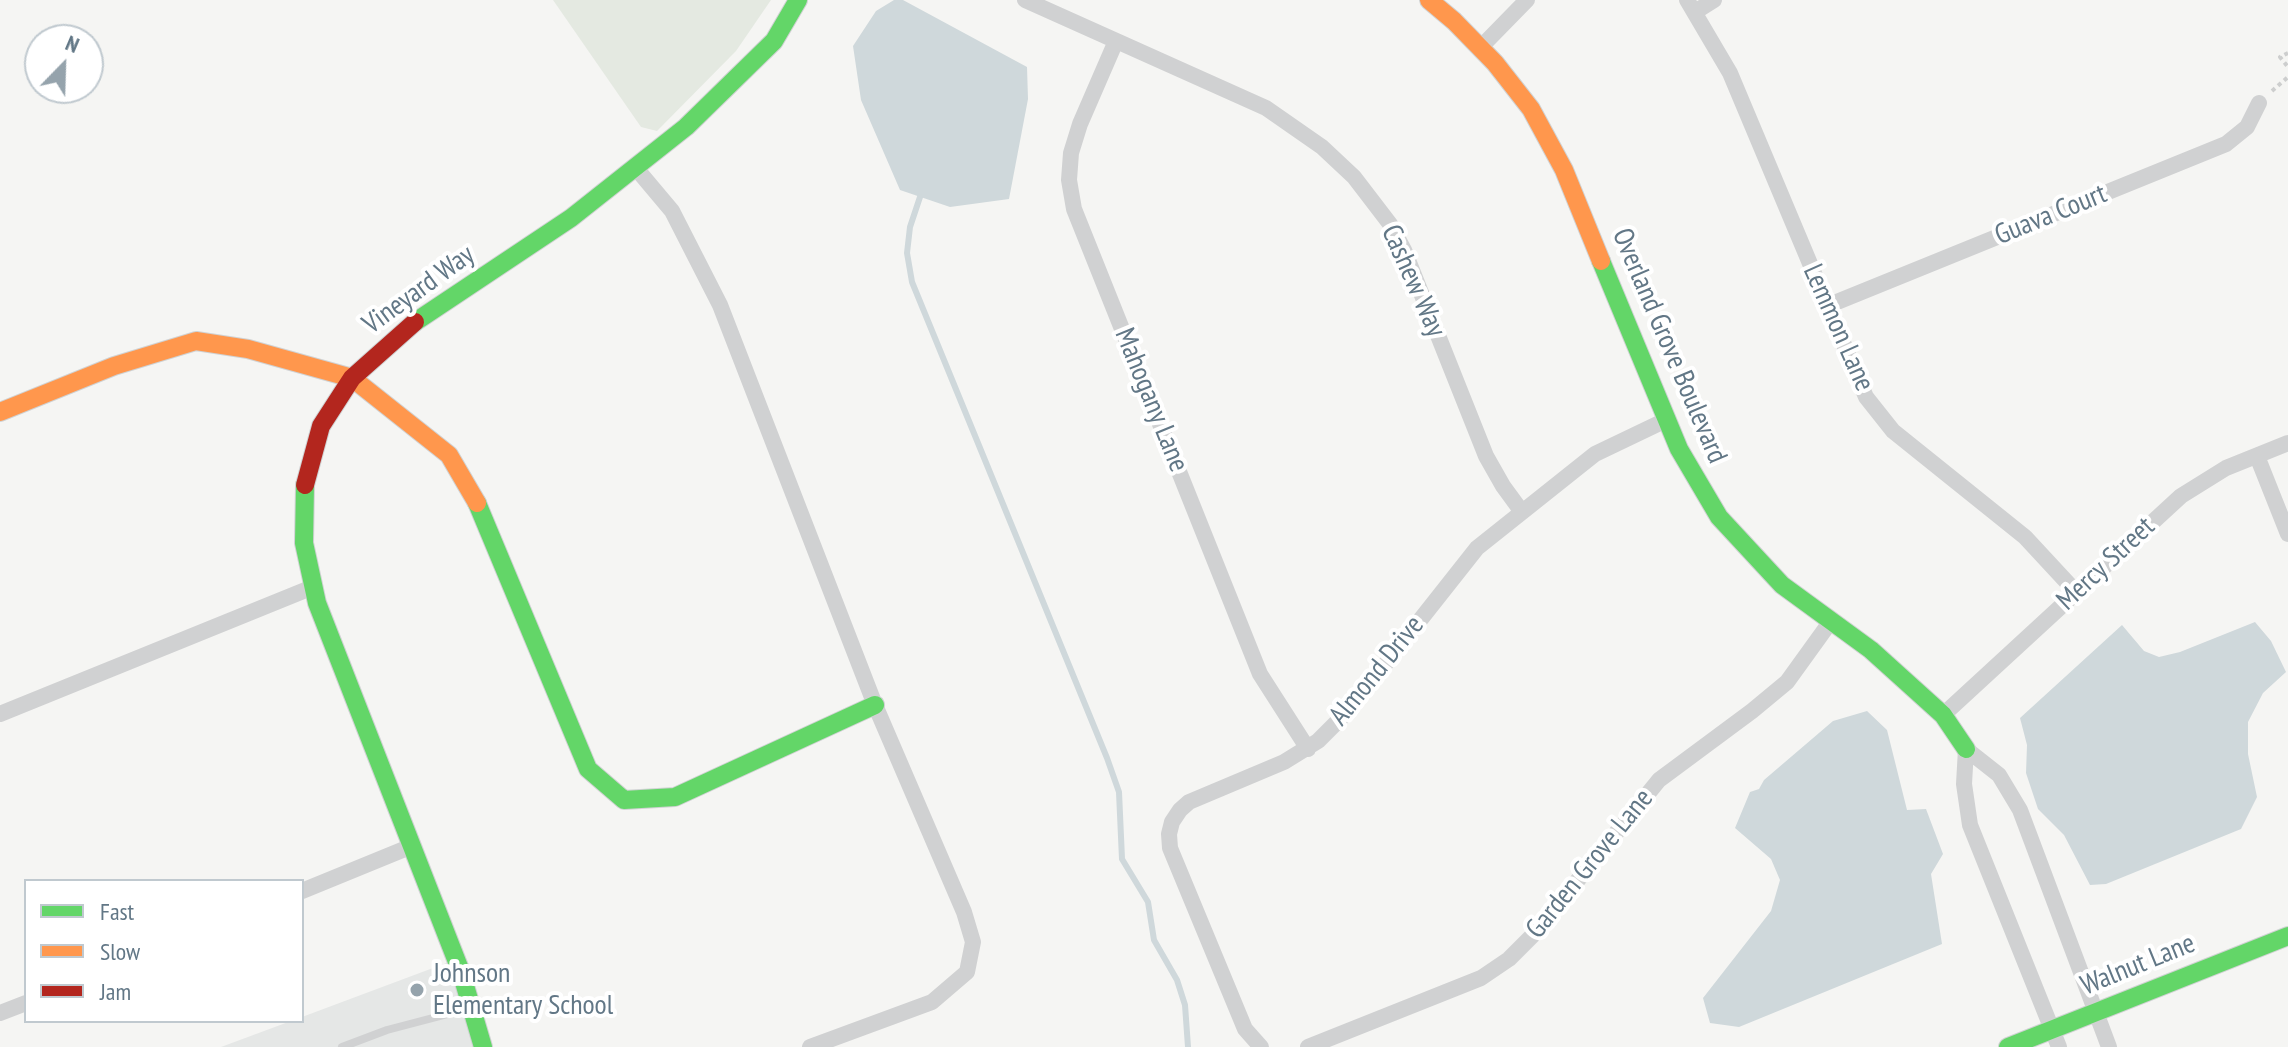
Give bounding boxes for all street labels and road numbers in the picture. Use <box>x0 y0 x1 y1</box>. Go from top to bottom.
street label: Guava Court <box>1990 177 2112 253</box>
street label: Cashew Way <box>1373 220 1453 342</box>
street label: Overland Grove Boulevard <box>1604 224 1734 468</box>
street label: Vineyard Way <box>357 238 481 342</box>
street label: Lemmon Lane <box>1795 259 1881 397</box>
street label: Mahogany Lane <box>1107 323 1195 477</box>
street label: Mercy Street <box>2050 510 2162 618</box>
street label: Almond Drive <box>1323 609 1431 733</box>
street label: Garden Grove Lane <box>1520 783 1660 945</box>
street label: Walnut Lane <box>2076 927 2200 1003</box>

